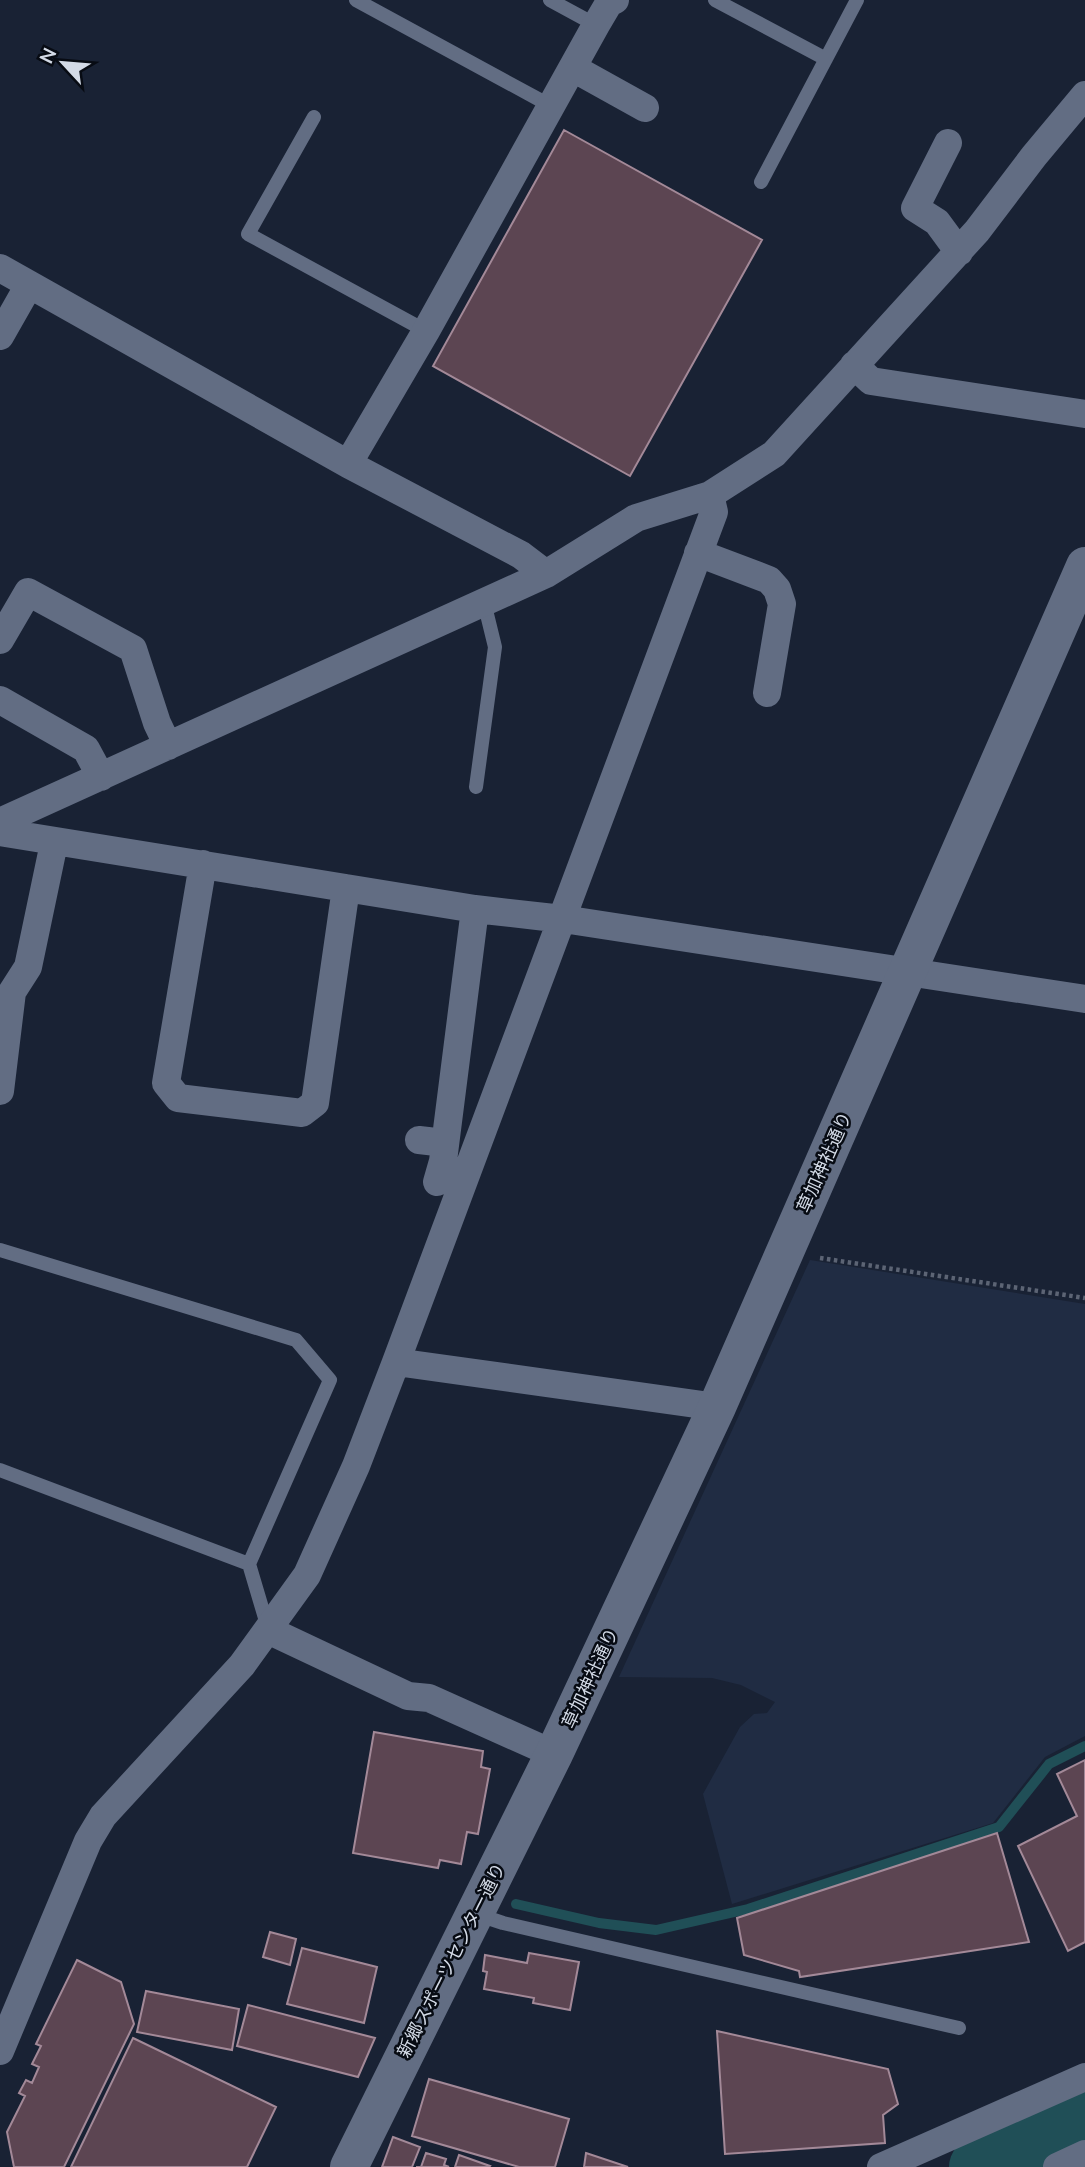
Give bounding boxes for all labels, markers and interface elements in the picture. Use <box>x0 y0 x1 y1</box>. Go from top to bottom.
north arrow <box>28 28 98 98</box>
text: N <box>34 44 62 67</box>
street label: 草加神社通り <box>792 1108 856 1216</box>
street label: 草加神社通り <box>557 1624 623 1732</box>
street label: 新郷スポーツセンター通り <box>392 1859 510 2061</box>

